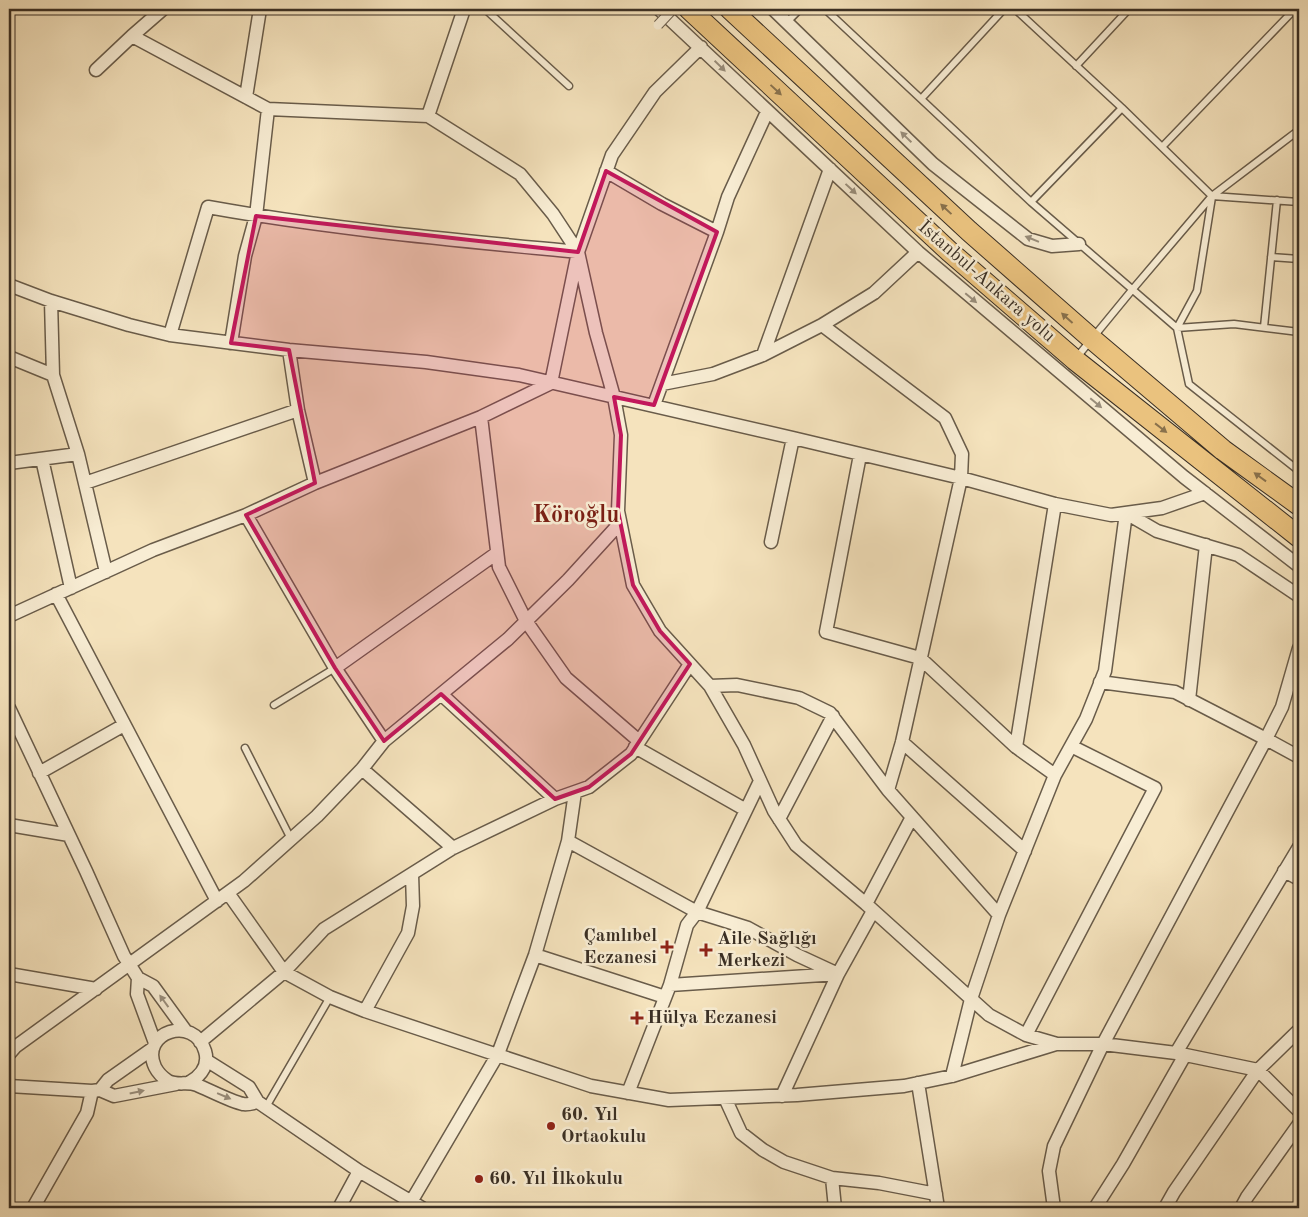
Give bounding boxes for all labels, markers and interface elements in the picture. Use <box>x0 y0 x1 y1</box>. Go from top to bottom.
one-way arrow <box>714 60 726 72</box>
one-way arrow <box>770 84 782 96</box>
one-way arrow <box>900 131 912 143</box>
one-way arrow <box>845 183 857 195</box>
one-way arrow <box>941 203 953 215</box>
street label: İstanbul-Ankara yolu <box>914 215 1060 346</box>
one-way arrow <box>1024 235 1039 243</box>
one-way arrow <box>965 293 978 304</box>
one-way arrow <box>1061 312 1074 323</box>
one-way arrow <box>1089 397 1101 409</box>
one-way arrow <box>1154 422 1167 433</box>
one-way arrow <box>1253 472 1267 482</box>
district label: Köroğlu <box>533 504 619 528</box>
place label: Çamlıbel Eczanesi <box>583 927 657 968</box>
place label: Aile Sağlığı Merkezi <box>717 930 817 971</box>
marker: Çamlıbel Eczanesi <box>661 941 673 953</box>
marker: Aile Sağlığı Merkezi <box>699 943 713 957</box>
one-way arrow <box>159 995 169 1008</box>
place label: Hülya Eczanesi <box>647 1009 777 1028</box>
marker: Hülya Eczanesi <box>631 1012 643 1024</box>
one-way arrow <box>130 1087 146 1095</box>
one-way arrow <box>217 1093 231 1101</box>
place label: 60. Yıl Ortaokulu <box>561 1106 646 1147</box>
marker: 60. Yıl Ortaokulu <box>545 1120 557 1132</box>
place label: 60. Yıl İlkokulu <box>489 1167 623 1189</box>
marker: 60. Yıl İlkokulu <box>473 1173 485 1185</box>

